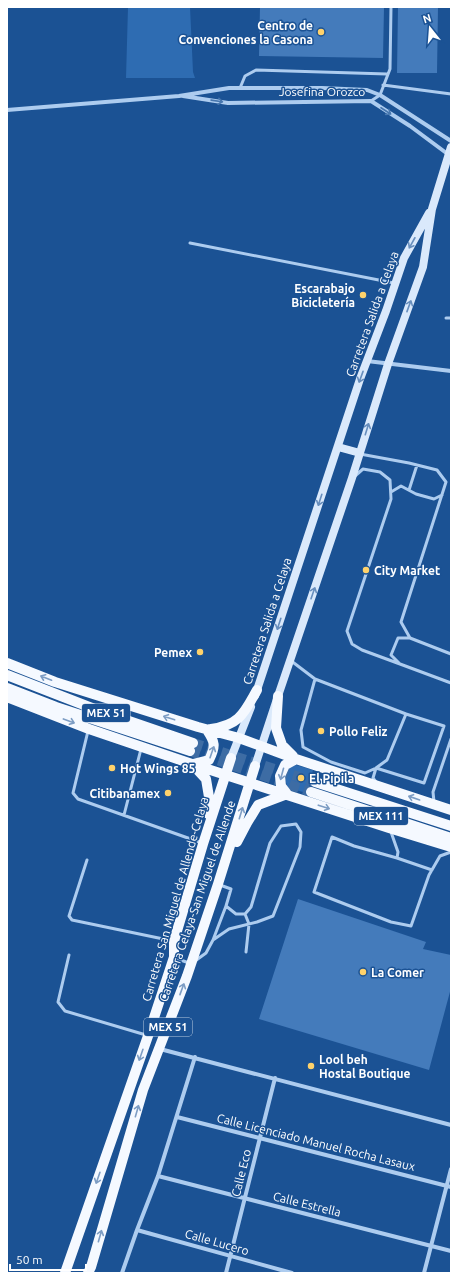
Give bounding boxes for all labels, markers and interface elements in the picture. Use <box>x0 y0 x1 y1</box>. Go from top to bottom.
north arrow <box>410 8 450 48</box>
text: N <box>421 11 433 25</box>
place label: Centro de Convenciones la Casona <box>178 19 313 46</box>
marker: Centro de Convenciones la Casona <box>316 27 326 37</box>
street label: Josefina Orozco <box>279 85 365 98</box>
one-way arrow <box>210 97 223 105</box>
one-way arrow <box>380 107 391 115</box>
one-way arrow <box>408 236 416 248</box>
street label: Carretera Salida a Celaya <box>343 249 401 379</box>
place label: Escarabajo Bicicletería <box>291 282 355 309</box>
marker: Escarabajo Bicicletería <box>358 290 368 300</box>
one-way arrow <box>405 301 413 313</box>
one-way arrow <box>357 370 365 382</box>
one-way arrow <box>364 423 371 436</box>
one-way arrow <box>316 494 324 506</box>
street label: Carretera Salida a Celaya <box>240 556 294 686</box>
place label: City Market <box>374 564 440 577</box>
marker: City Market <box>361 565 371 575</box>
one-way arrow <box>310 587 318 599</box>
one-way arrow <box>275 617 283 629</box>
place label: Pemex <box>154 646 192 659</box>
marker: Pemex <box>195 647 205 657</box>
one-way arrow <box>40 673 52 681</box>
road number: MEX 51 <box>82 704 130 722</box>
one-way arrow <box>163 714 176 721</box>
one-way arrow <box>63 718 75 726</box>
place label: Pollo Feliz <box>329 725 388 738</box>
marker: Pollo Feliz <box>316 726 326 736</box>
one-way arrow <box>208 747 216 759</box>
place label: Hot Wings 85 <box>120 762 195 775</box>
marker: Hot Wings 85 <box>107 763 117 773</box>
one-way arrow <box>278 768 285 781</box>
place label: El Pipila <box>309 772 354 785</box>
marker: El Pipila <box>296 773 306 783</box>
place label: Citibanamex <box>89 787 160 800</box>
marker: Citibanamex <box>163 788 173 798</box>
one-way arrow <box>408 793 420 801</box>
street label: Carretera San Miguel de Allende-Celaya <box>140 795 210 1003</box>
street label: Carretera Celaya-San Miguel de Allende <box>156 799 238 1003</box>
one-way arrow <box>318 803 330 811</box>
one-way arrow <box>238 807 245 820</box>
road number: MEX 111 <box>354 807 408 825</box>
place label: La Comer <box>371 966 424 979</box>
marker: La Comer <box>358 967 368 977</box>
one-way arrow <box>178 984 186 996</box>
road number: MEX 51 <box>144 1018 192 1036</box>
one-way arrow <box>137 1049 144 1062</box>
place label: Lool beh Hostal Boutique <box>319 1053 410 1080</box>
marker: Lool beh Hostal Boutique <box>306 1061 316 1071</box>
one-way arrow <box>134 1105 141 1118</box>
street label: Calle Licenciado Manuel Rocha Lasaux <box>216 1111 416 1173</box>
street label: Calle Eco <box>229 1148 253 1198</box>
one-way arrow <box>94 1172 102 1184</box>
street label: Calle Estrella <box>272 1189 342 1219</box>
street label: Calle Lucero <box>184 1227 250 1257</box>
one-way arrow <box>97 1230 104 1243</box>
scale bar <box>10 1246 86 1272</box>
text: 50 m <box>16 1253 43 1266</box>

